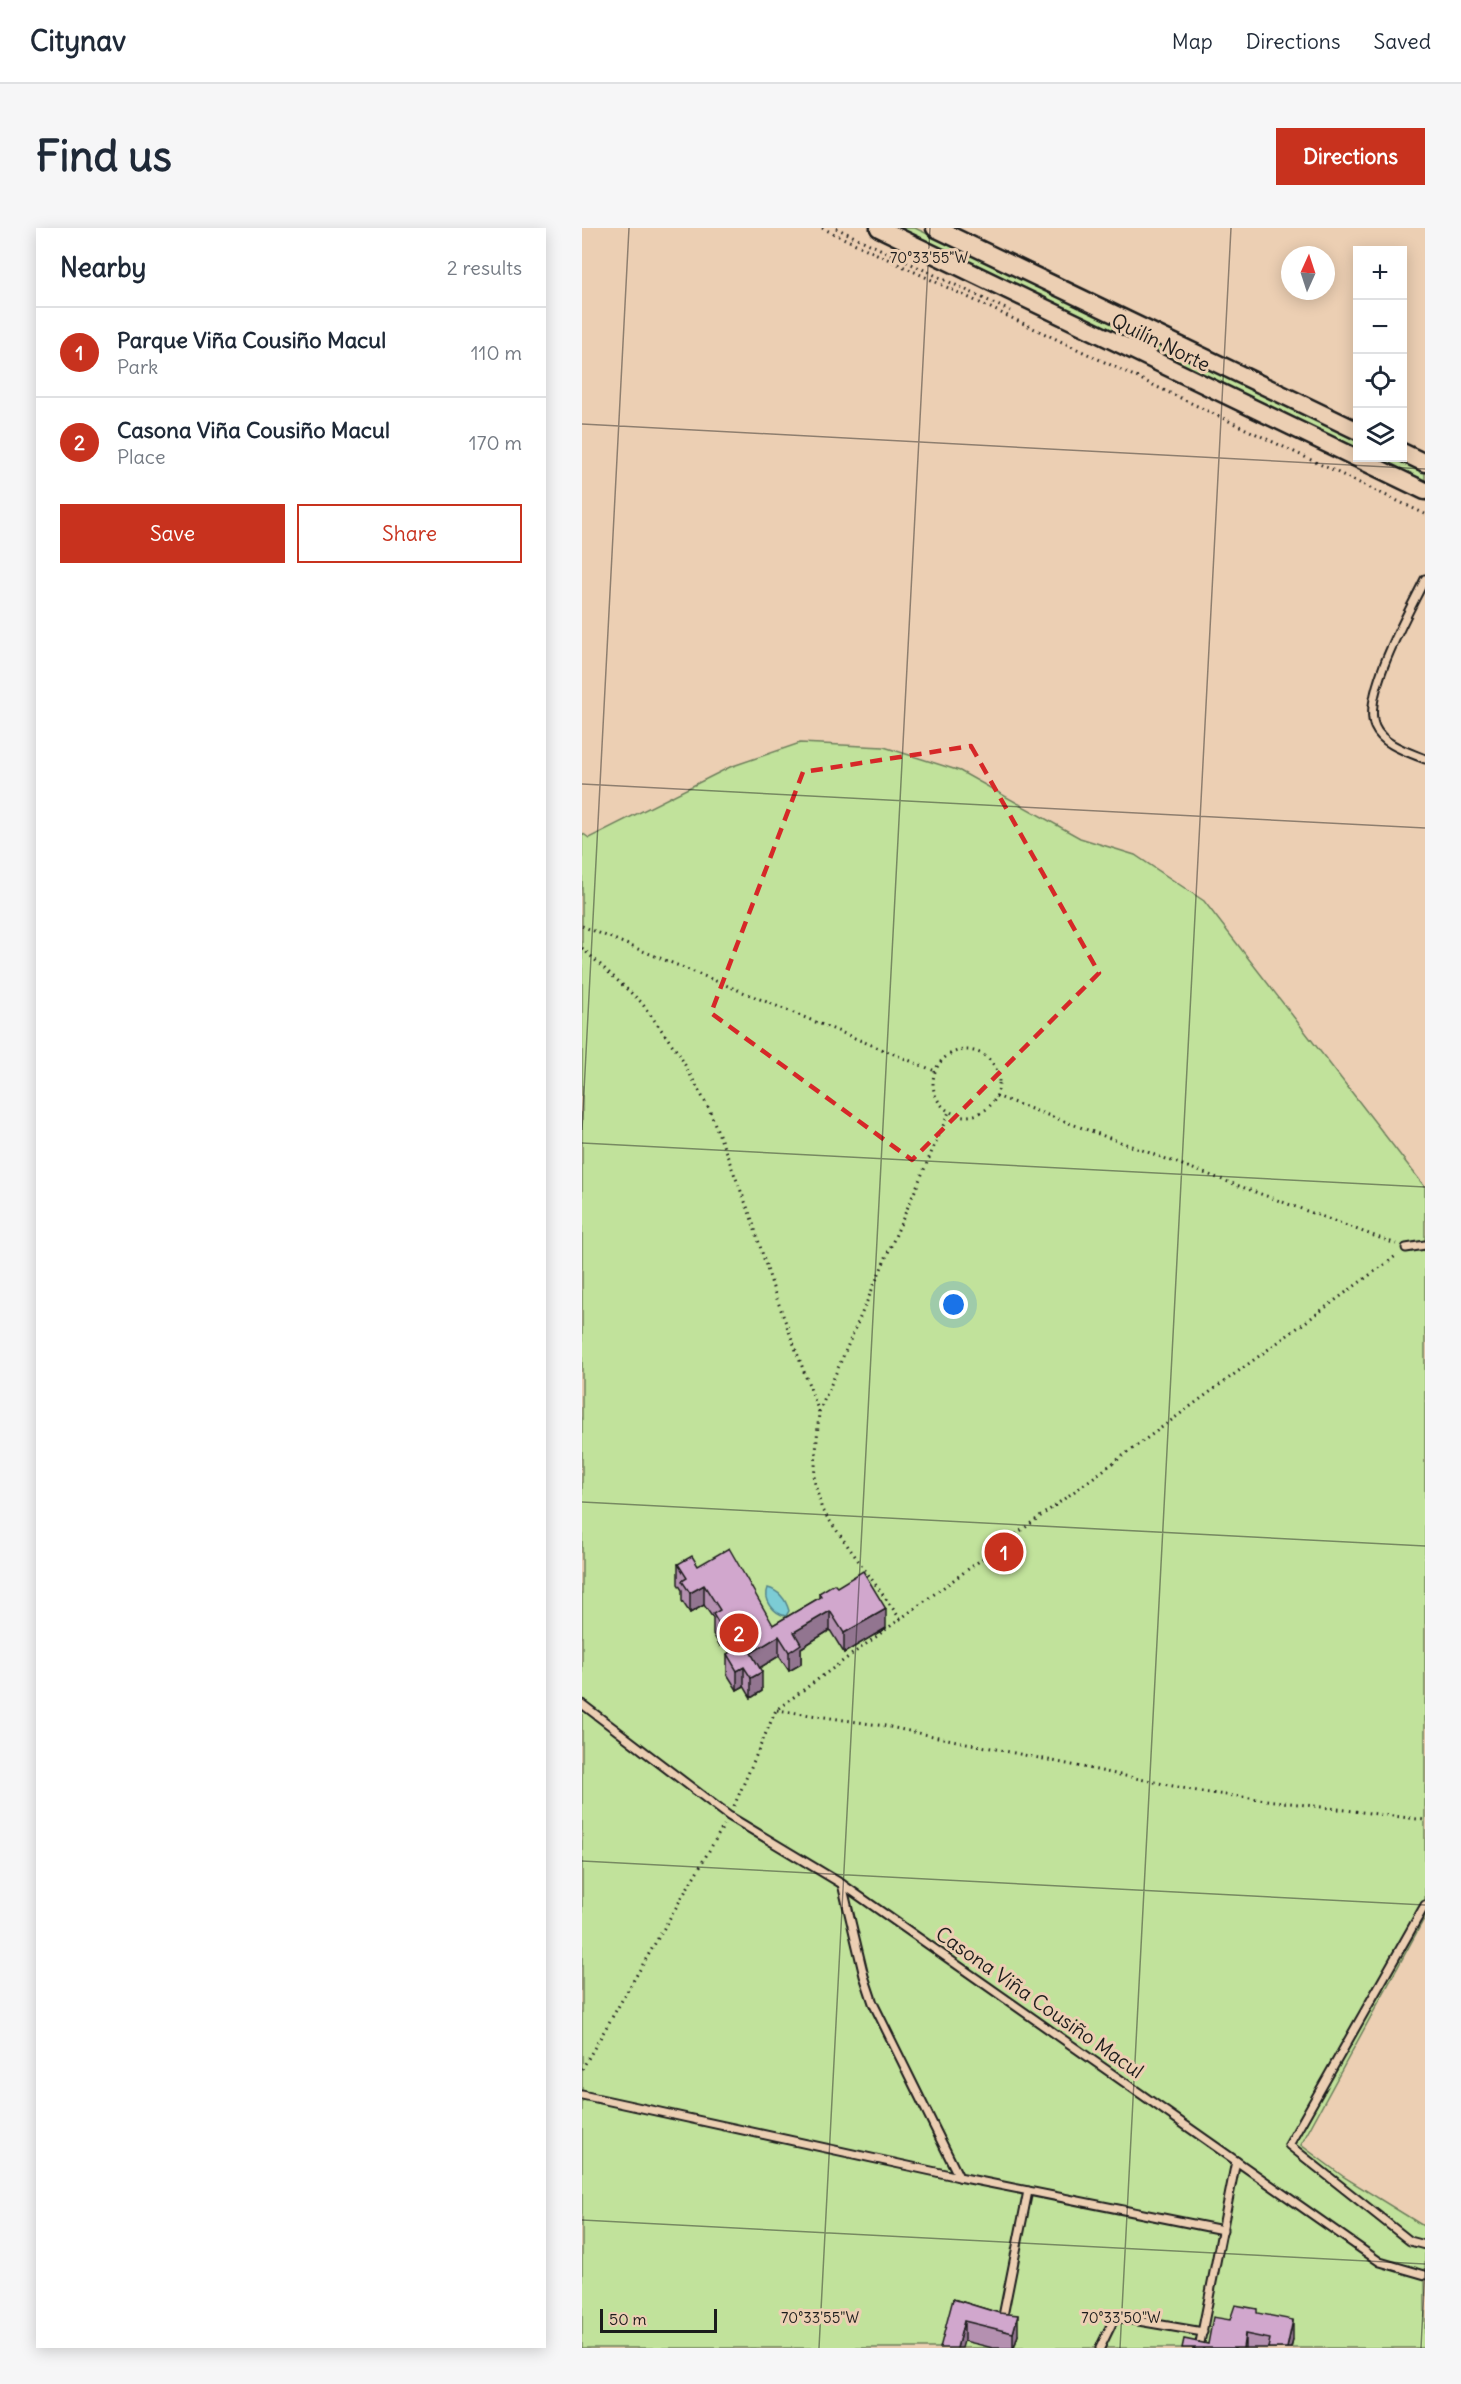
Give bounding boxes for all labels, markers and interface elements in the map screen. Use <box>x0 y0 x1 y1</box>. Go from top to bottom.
text: Citynav <box>30 23 126 59</box>
text: Map <box>1172 28 1213 55</box>
text: Directions <box>1246 28 1340 55</box>
text: Saved <box>1373 28 1431 55</box>
button: Directions <box>1276 128 1425 185</box>
text: Find us <box>36 130 172 182</box>
north arrow <box>1281 246 1335 300</box>
map controls <box>1353 246 1407 462</box>
button: + <box>1353 246 1407 300</box>
text: 70°33'55"W <box>890 248 968 267</box>
text: Nearby <box>60 251 146 284</box>
text: 2 results <box>447 255 522 280</box>
button: − <box>1353 300 1407 354</box>
street label: Quilín Norte <box>1107 307 1215 377</box>
text: Parque Viña Cousiño Macul <box>117 326 386 354</box>
text: 1 <box>76 340 83 365</box>
text: 110 m <box>471 340 522 365</box>
text: Park <box>117 354 158 379</box>
button: locate <box>1353 354 1407 408</box>
button: layers <box>1353 408 1407 462</box>
text: Casona Viña Cousiño Macul <box>117 416 390 444</box>
text: 2 <box>74 430 85 455</box>
text: 170 m <box>469 430 522 455</box>
text: Place <box>117 444 165 469</box>
button: Save <box>60 504 285 563</box>
button: Share <box>297 504 522 563</box>
your location <box>939 1290 968 1319</box>
pin: 1 <box>984 1530 1024 1574</box>
pin: 2 <box>720 1610 758 1656</box>
street label: Casona Viña Cousiño Macul <box>931 1921 1149 2083</box>
scale bar <box>600 2306 717 2334</box>
text: 70°33'55"W <box>781 2308 859 2327</box>
text: 70°33'50"W <box>1081 2308 1161 2327</box>
text: 50 m <box>609 2309 647 2329</box>

